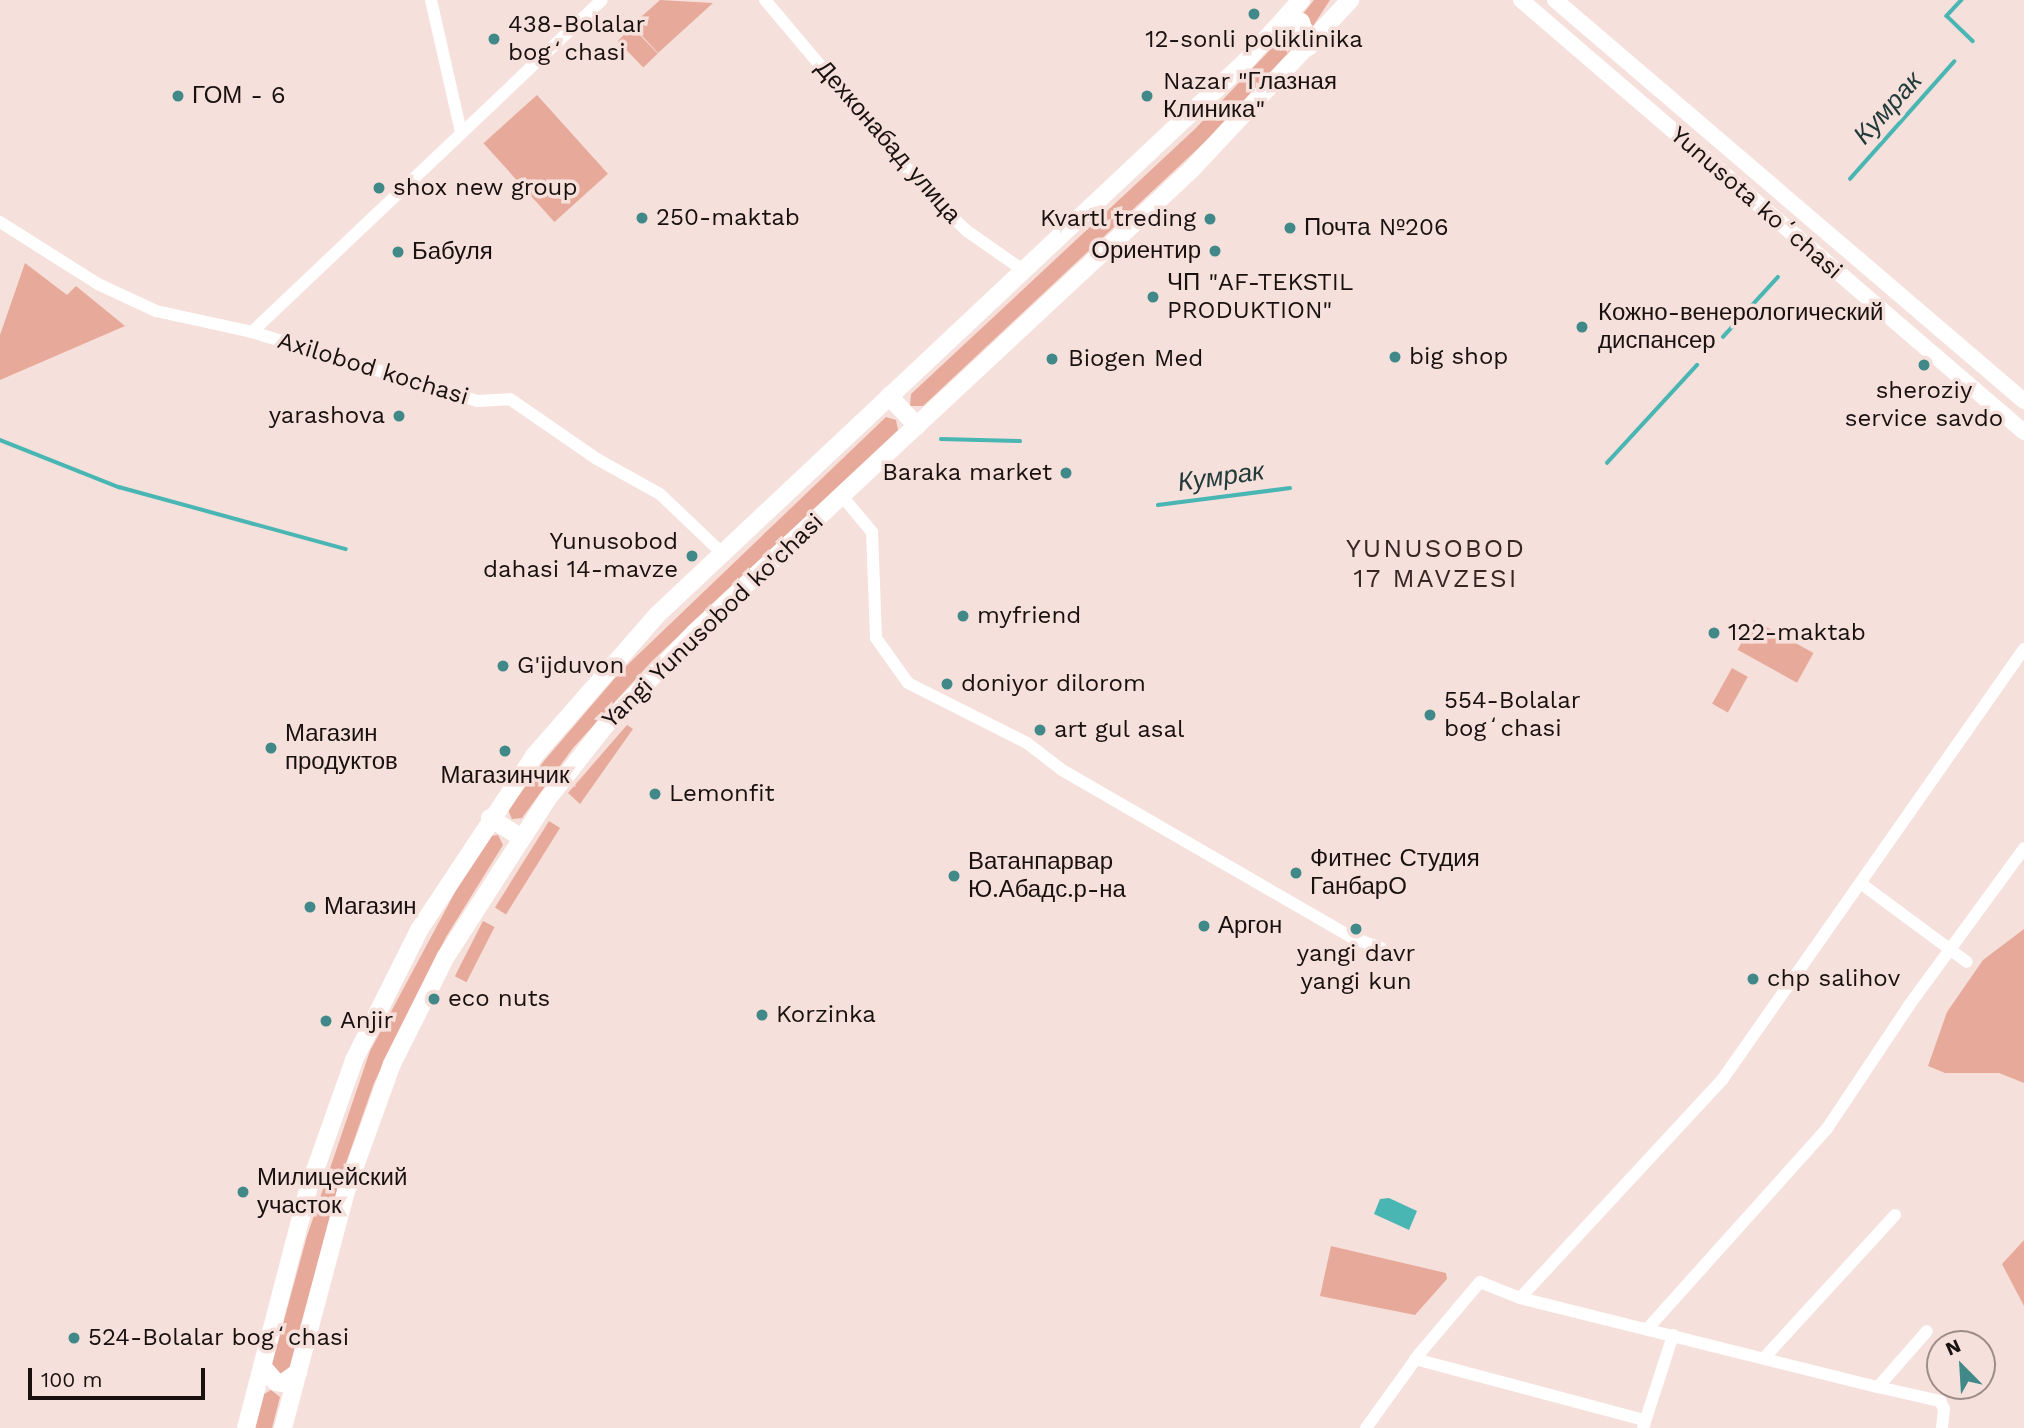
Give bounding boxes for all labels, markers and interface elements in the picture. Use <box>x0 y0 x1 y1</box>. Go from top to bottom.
marker: 12-sonli poliklinika <box>1246 6 1262 22</box>
place label: 438-Bolalar bogʻchasi <box>508 11 645 67</box>
place label: 12-sonli poliklinika <box>1145 26 1363 54</box>
marker: 438-Bolalar bogʻchasi <box>486 31 502 47</box>
street label: Дехконабад улица <box>809 55 967 229</box>
water label: Кумрак <box>1847 65 1929 151</box>
place label: Nazar "Глазная Клиника" <box>1163 68 1337 124</box>
place label: ГОМ - 6 <box>192 82 286 110</box>
marker: Nazar "Глазная Клиника" <box>1137 86 1157 106</box>
marker: ГОМ - 6 <box>170 88 186 104</box>
street label: Yunusota koʻchasi <box>1664 120 1848 286</box>
place label: shox new group <box>393 174 578 202</box>
marker: shox new group <box>371 180 387 196</box>
place label: 250-maktab <box>656 204 800 232</box>
place label: Kvartl treding <box>1039 205 1196 233</box>
marker: 250-maktab <box>634 210 650 226</box>
marker: Kvartl treding <box>1202 211 1218 227</box>
place label: Почта №206 <box>1304 214 1449 242</box>
marker: Почта №206 <box>1282 220 1298 236</box>
place label: Ориентир <box>1091 237 1201 265</box>
place label: Бабуля <box>412 238 493 266</box>
marker: Ориентир <box>1207 243 1223 259</box>
marker: Бабуля <box>390 244 406 260</box>
place label: ЧП "AF-TEKSTIL PRODUKTION" <box>1167 269 1351 325</box>
marker: ЧП "AF-TEKSTIL PRODUKTION" <box>1145 289 1161 305</box>
place label: Кожно-венерологический диспансер <box>1598 299 1883 355</box>
marker: Кожно-венерологический диспансер <box>1572 317 1592 337</box>
street label: Axilobod kochasi <box>274 326 472 412</box>
place label: big shop <box>1409 343 1508 371</box>
place label: Biogen Med <box>1068 345 1203 373</box>
marker: Biogen Med <box>1042 349 1062 369</box>
marker: big shop <box>1387 349 1403 365</box>
marker: sheroziy service savdo <box>1916 357 1932 373</box>
place label: sheroziy service savdo <box>1845 377 2003 433</box>
place label: yarashova <box>269 402 385 430</box>
marker: yarashova <box>391 408 407 424</box>
water label: Кумрак <box>1176 455 1266 499</box>
place label: Baraka market <box>882 459 1052 487</box>
marker: Baraka market <box>1058 465 1074 481</box>
street label: Yangi Yunusobod ko'chasi <box>596 507 830 735</box>
place label: Yunusobod dahasi 14-mavze <box>482 528 678 584</box>
district label: YUNUSOBOD 17 MAVZESI <box>1347 533 1525 594</box>
marker: Yunusobod dahasi 14-mavze <box>684 548 700 564</box>
place label: myfriend <box>977 602 1081 630</box>
marker: myfriend <box>955 608 971 624</box>
place label: 122-maktab <box>1728 619 1866 647</box>
marker: 122-maktab <box>1706 625 1722 641</box>
place label: G'ijduvon <box>517 652 624 680</box>
marker: G'ijduvon <box>495 658 511 674</box>
place label: doniyor dilorom <box>961 670 1146 698</box>
marker: doniyor dilorom <box>939 676 955 692</box>
place label: 554-Bolalar bogʻchasi <box>1444 687 1581 743</box>
marker: 554-Bolalar bogʻchasi <box>1422 707 1438 723</box>
place label: art gul asal <box>1054 716 1185 744</box>
place label: Магазин продуктов <box>285 720 398 776</box>
marker: art gul asal <box>1032 722 1048 738</box>
marker: Магазин продуктов <box>263 740 279 756</box>
marker: Магазинчик <box>497 743 513 759</box>
place label: Магазинчик <box>441 762 569 790</box>
place label: Lemonfit <box>669 780 775 808</box>
marker: Lemonfit <box>647 786 663 802</box>
place label: Фитнес Студия ГанбарО <box>1310 845 1480 901</box>
place label: Ватанпарвар Ю.Абадс.р-на <box>968 848 1126 904</box>
marker: Фитнес Студия ГанбарО <box>1288 865 1304 881</box>
marker: Ватанпарвар Ю.Абадс.р-на <box>946 868 962 884</box>
place label: Магазин <box>324 893 417 921</box>
marker: Магазин <box>302 899 318 915</box>
place label: Аргон <box>1218 912 1282 940</box>
marker: Аргон <box>1196 918 1212 934</box>
marker: yangi davr yangi kun <box>1348 921 1364 937</box>
place label: yangi davr yangi kun <box>1297 940 1415 996</box>
place label: chp salihov <box>1767 965 1900 993</box>
marker: chp salihov <box>1745 971 1761 987</box>
place label: eco nuts <box>448 985 550 1013</box>
marker: eco nuts <box>426 991 442 1007</box>
place label: Korzinka <box>776 1001 876 1029</box>
place label: Anjir <box>340 1007 393 1035</box>
marker: Korzinka <box>754 1007 770 1023</box>
marker: Anjir <box>318 1013 334 1029</box>
place label: Милицейский участок <box>257 1164 407 1220</box>
marker: Милицейский участок <box>235 1184 251 1200</box>
place label: 524-Bolalar bogʻchasi <box>88 1324 350 1352</box>
marker: 524-Bolalar bogʻchasi <box>66 1330 82 1346</box>
north arrow <box>1926 1330 1996 1400</box>
text: N <box>1942 1334 1964 1361</box>
scale bar <box>32 1354 208 1398</box>
text: 100 m <box>41 1367 103 1392</box>

